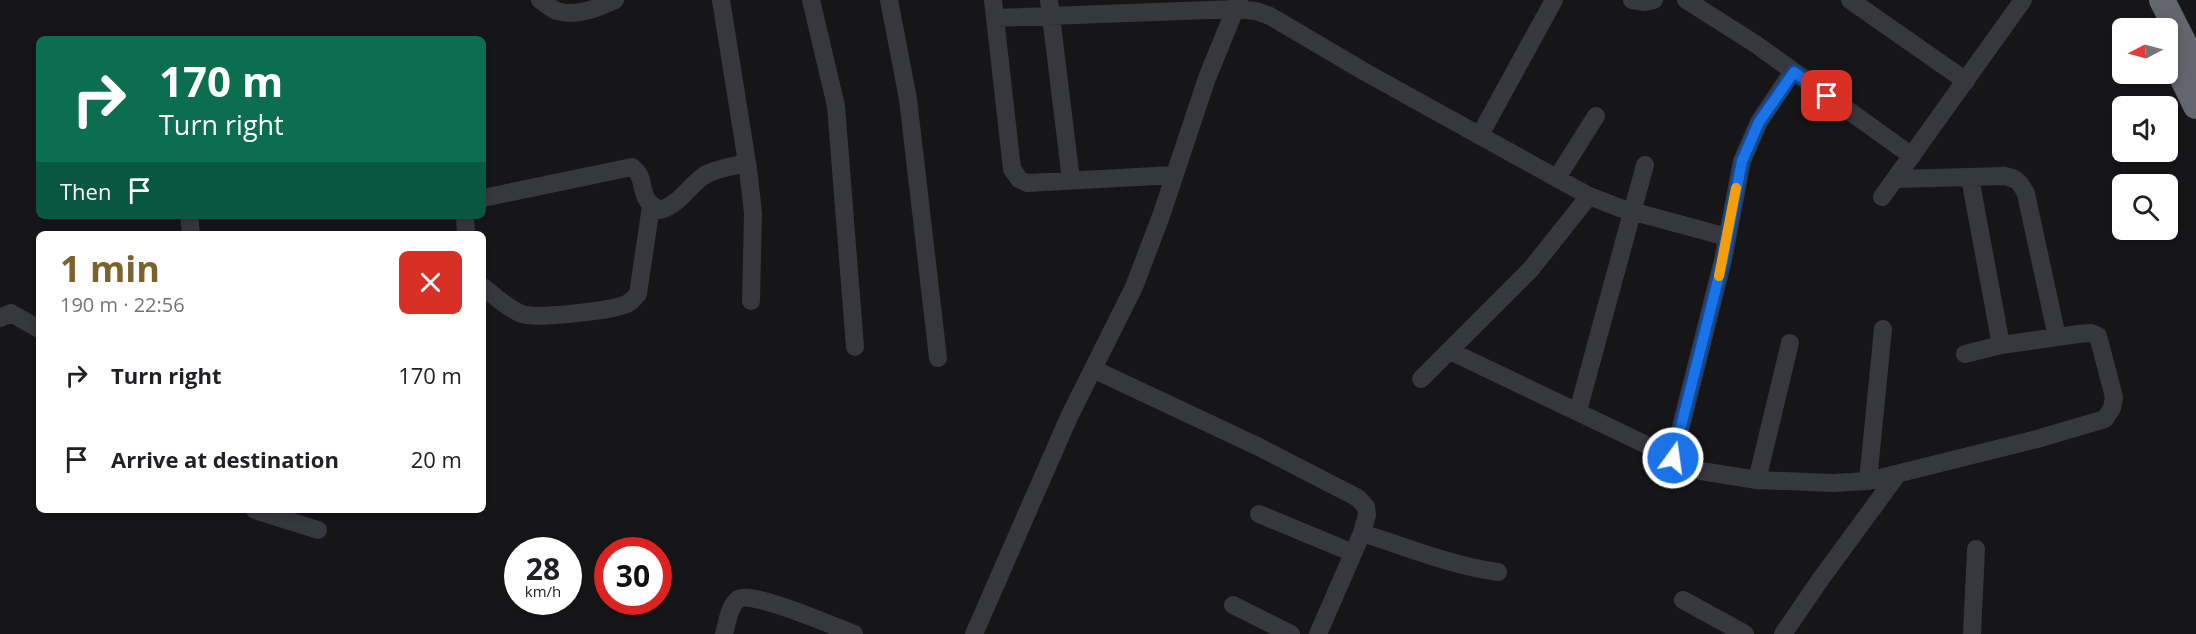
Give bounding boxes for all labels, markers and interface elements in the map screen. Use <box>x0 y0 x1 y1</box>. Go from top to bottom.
north arrow <box>2112 18 2178 84</box>
map controls <box>2112 18 2178 240</box>
text: 170 m <box>159 52 283 109</box>
icon: right <box>60 60 138 138</box>
pin <box>1801 70 1852 121</box>
icon: arrive <box>1810 79 1843 112</box>
button: sound <box>2112 96 2178 162</box>
text: Turn right <box>159 106 284 143</box>
icon: arrive <box>123 174 156 207</box>
button: search <box>2112 174 2178 240</box>
text: Then <box>60 176 111 206</box>
text: 1 min <box>60 244 160 293</box>
button: close <box>399 251 462 314</box>
text: 190 m · 22:56 <box>60 291 185 318</box>
icon: right <box>60 359 93 392</box>
text: Turn right <box>111 360 222 390</box>
text: 170 m <box>398 360 462 390</box>
position arrow <box>1641 426 1705 490</box>
icon: arrive <box>60 443 93 476</box>
text: Arrive at destination <box>111 444 339 474</box>
text: 20 m <box>411 444 462 474</box>
speed limit sign: 30 <box>594 537 672 615</box>
text: 28 <box>526 548 560 589</box>
text: km/h <box>525 581 561 601</box>

